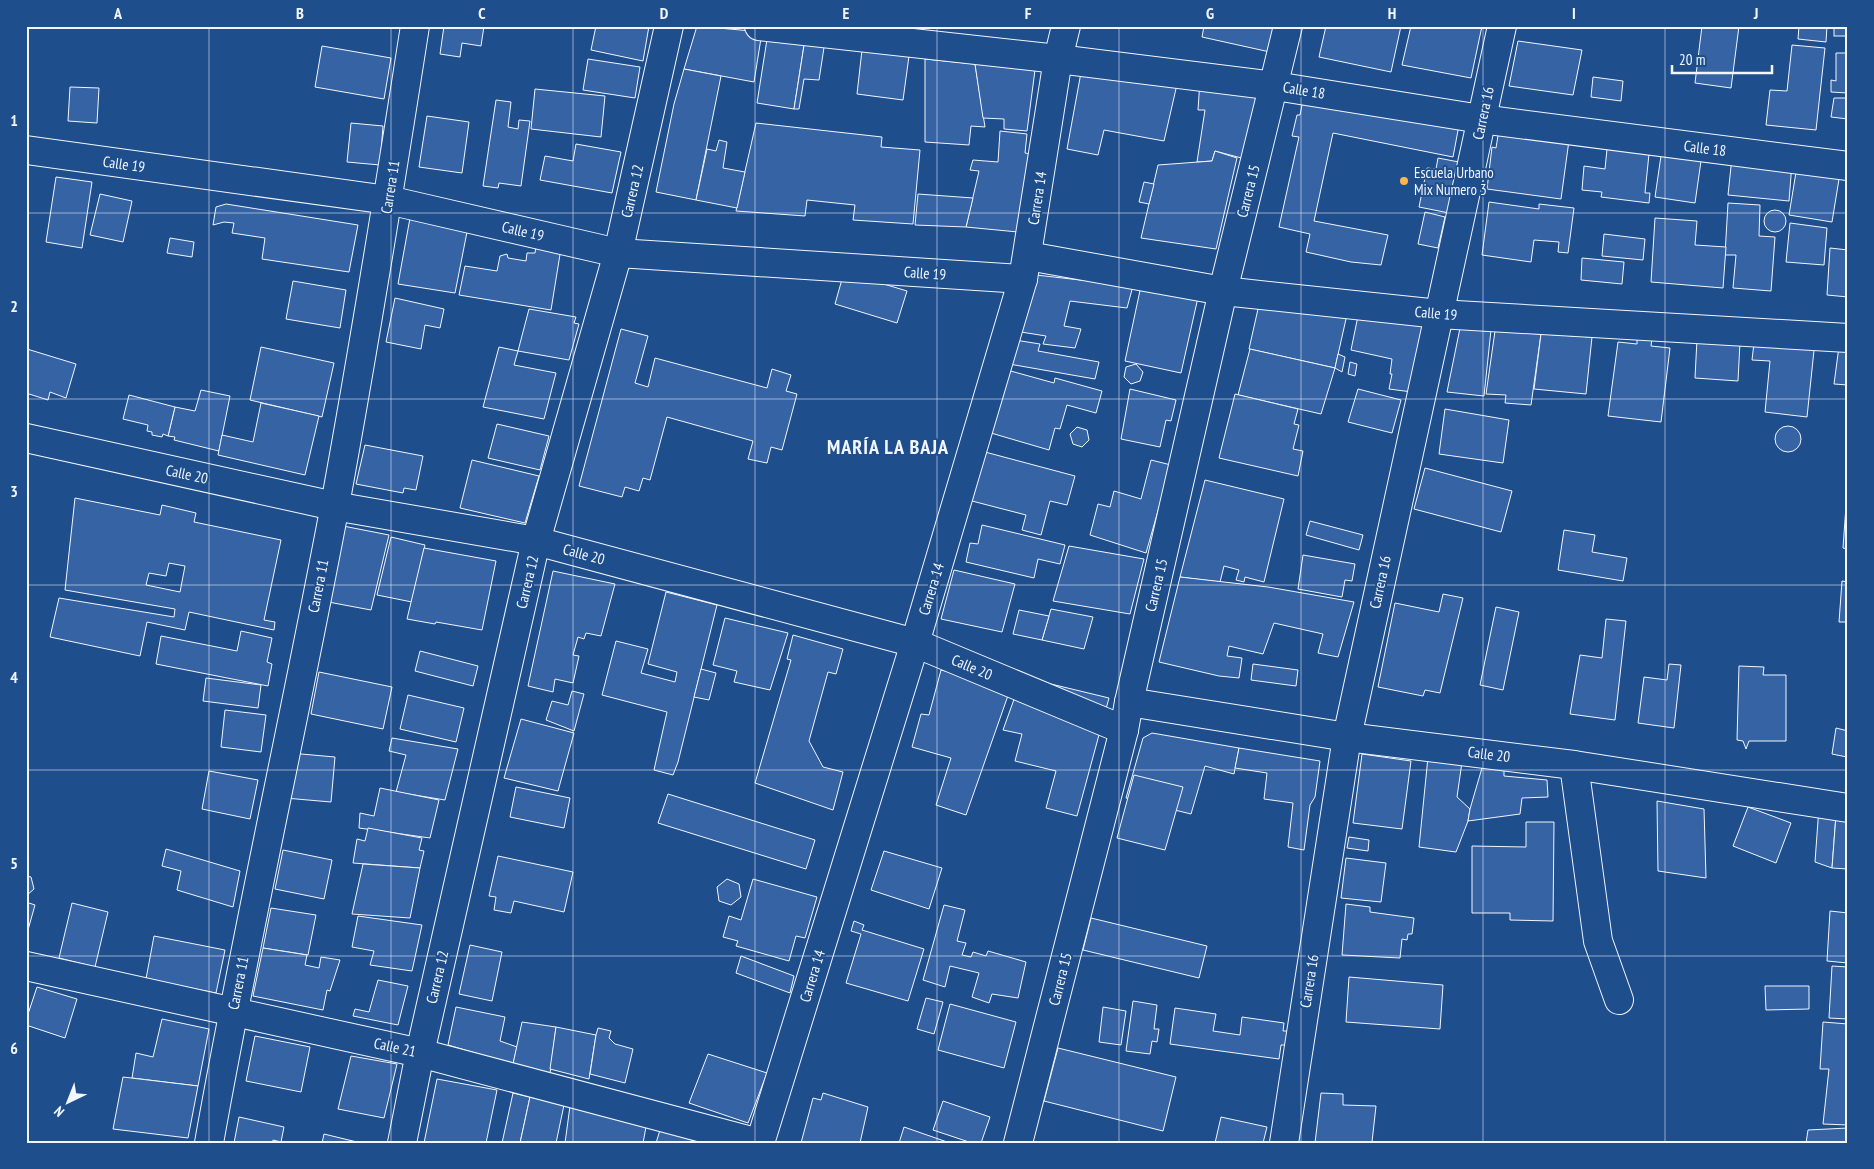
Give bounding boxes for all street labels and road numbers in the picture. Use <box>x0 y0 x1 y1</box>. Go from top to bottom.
street label: Calle 18 <box>1282 77 1326 103</box>
street label: Carrera 16 <box>1468 84 1498 141</box>
street label: Calle 18 <box>1683 136 1727 160</box>
street label: Calle 19 <box>102 152 146 176</box>
street label: Carrera 11 <box>376 159 404 215</box>
street label: Carrera 12 <box>617 163 647 219</box>
street label: Carrera 15 <box>1232 163 1264 219</box>
street label: Carrera 14 <box>1023 170 1051 226</box>
street label: Calle 19 <box>500 217 546 245</box>
street label: Calle 19 <box>903 262 947 284</box>
street label: Calle 19 <box>1414 302 1458 324</box>
street label: Calle 20 <box>164 460 210 488</box>
street label: Calle 20 <box>561 539 607 569</box>
street label: Carrera 16 <box>1365 553 1395 610</box>
street label: Carrera 12 <box>512 554 542 610</box>
street label: Carrera 15 <box>1141 557 1171 613</box>
street label: Carrera 11 <box>304 558 332 614</box>
street label: Carrera 14 <box>914 560 948 618</box>
street label: Calle 20 <box>949 650 996 684</box>
street label: Calle 20 <box>1467 742 1512 766</box>
street label: Carrera 14 <box>795 947 829 1005</box>
street label: Carrera 12 <box>422 949 452 1005</box>
street label: Carrera 15 <box>1044 951 1076 1007</box>
street label: Carrera 16 <box>1295 953 1323 1009</box>
street label: Carrera 11 <box>224 955 252 1011</box>
street label: Calle 21 <box>372 1033 418 1061</box>

